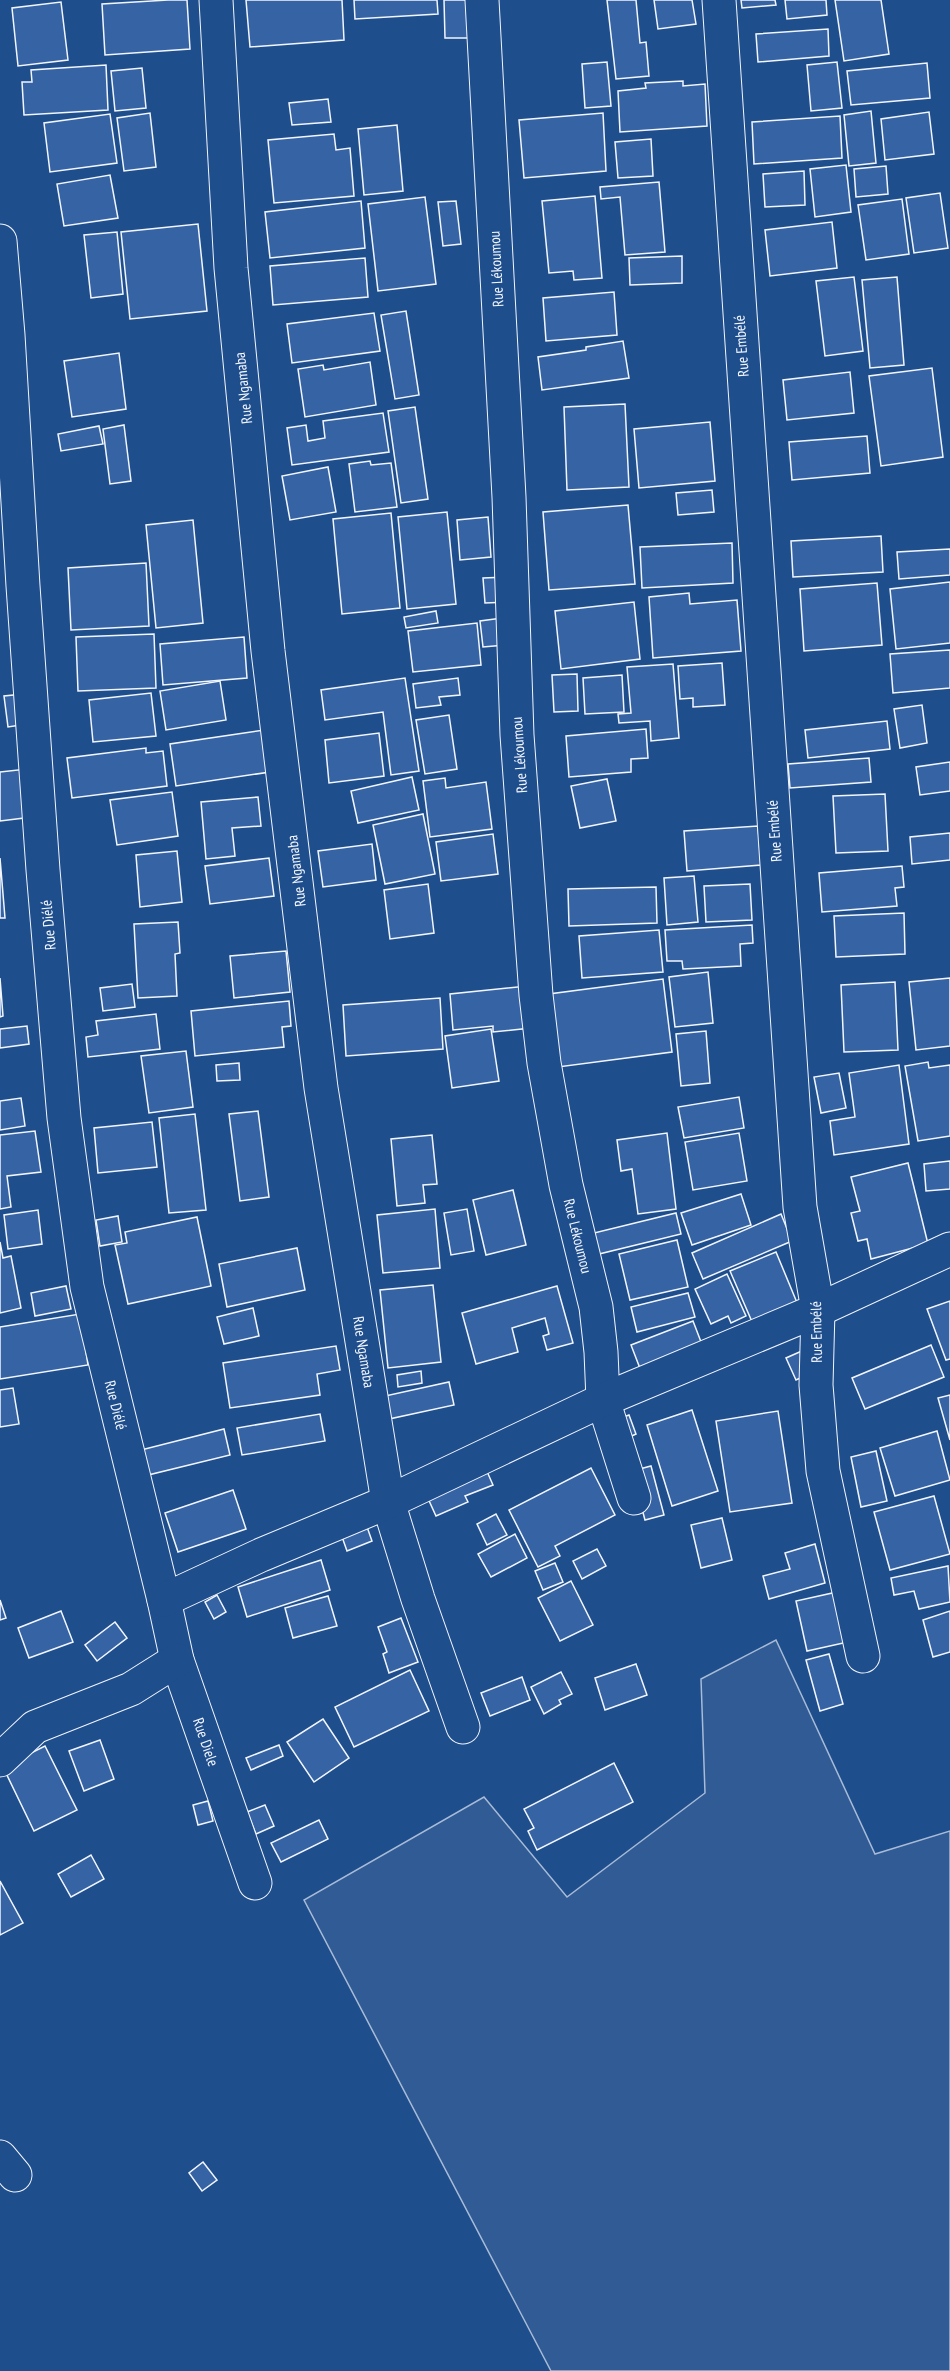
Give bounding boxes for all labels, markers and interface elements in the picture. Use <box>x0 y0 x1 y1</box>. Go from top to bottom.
street label: Rue Lékoumou <box>485 230 507 308</box>
street label: Rue Embélé <box>729 315 753 377</box>
street label: Rue Ngamaba <box>230 351 256 425</box>
street label: Rue Lékoumou <box>507 716 531 794</box>
street label: Rue Embélé <box>762 800 786 862</box>
street label: Rue Ngamaba <box>282 834 310 908</box>
street label: Rue Diélé <box>36 899 60 951</box>
street label: Rue Lékoumou <box>560 1197 596 1275</box>
street label: Rue Embélé <box>806 1301 826 1363</box>
street label: Rue Ngamaba <box>349 1315 379 1389</box>
street label: Rue Diélé <box>101 1378 131 1432</box>
street label: Rue Diele <box>189 1715 223 1769</box>

